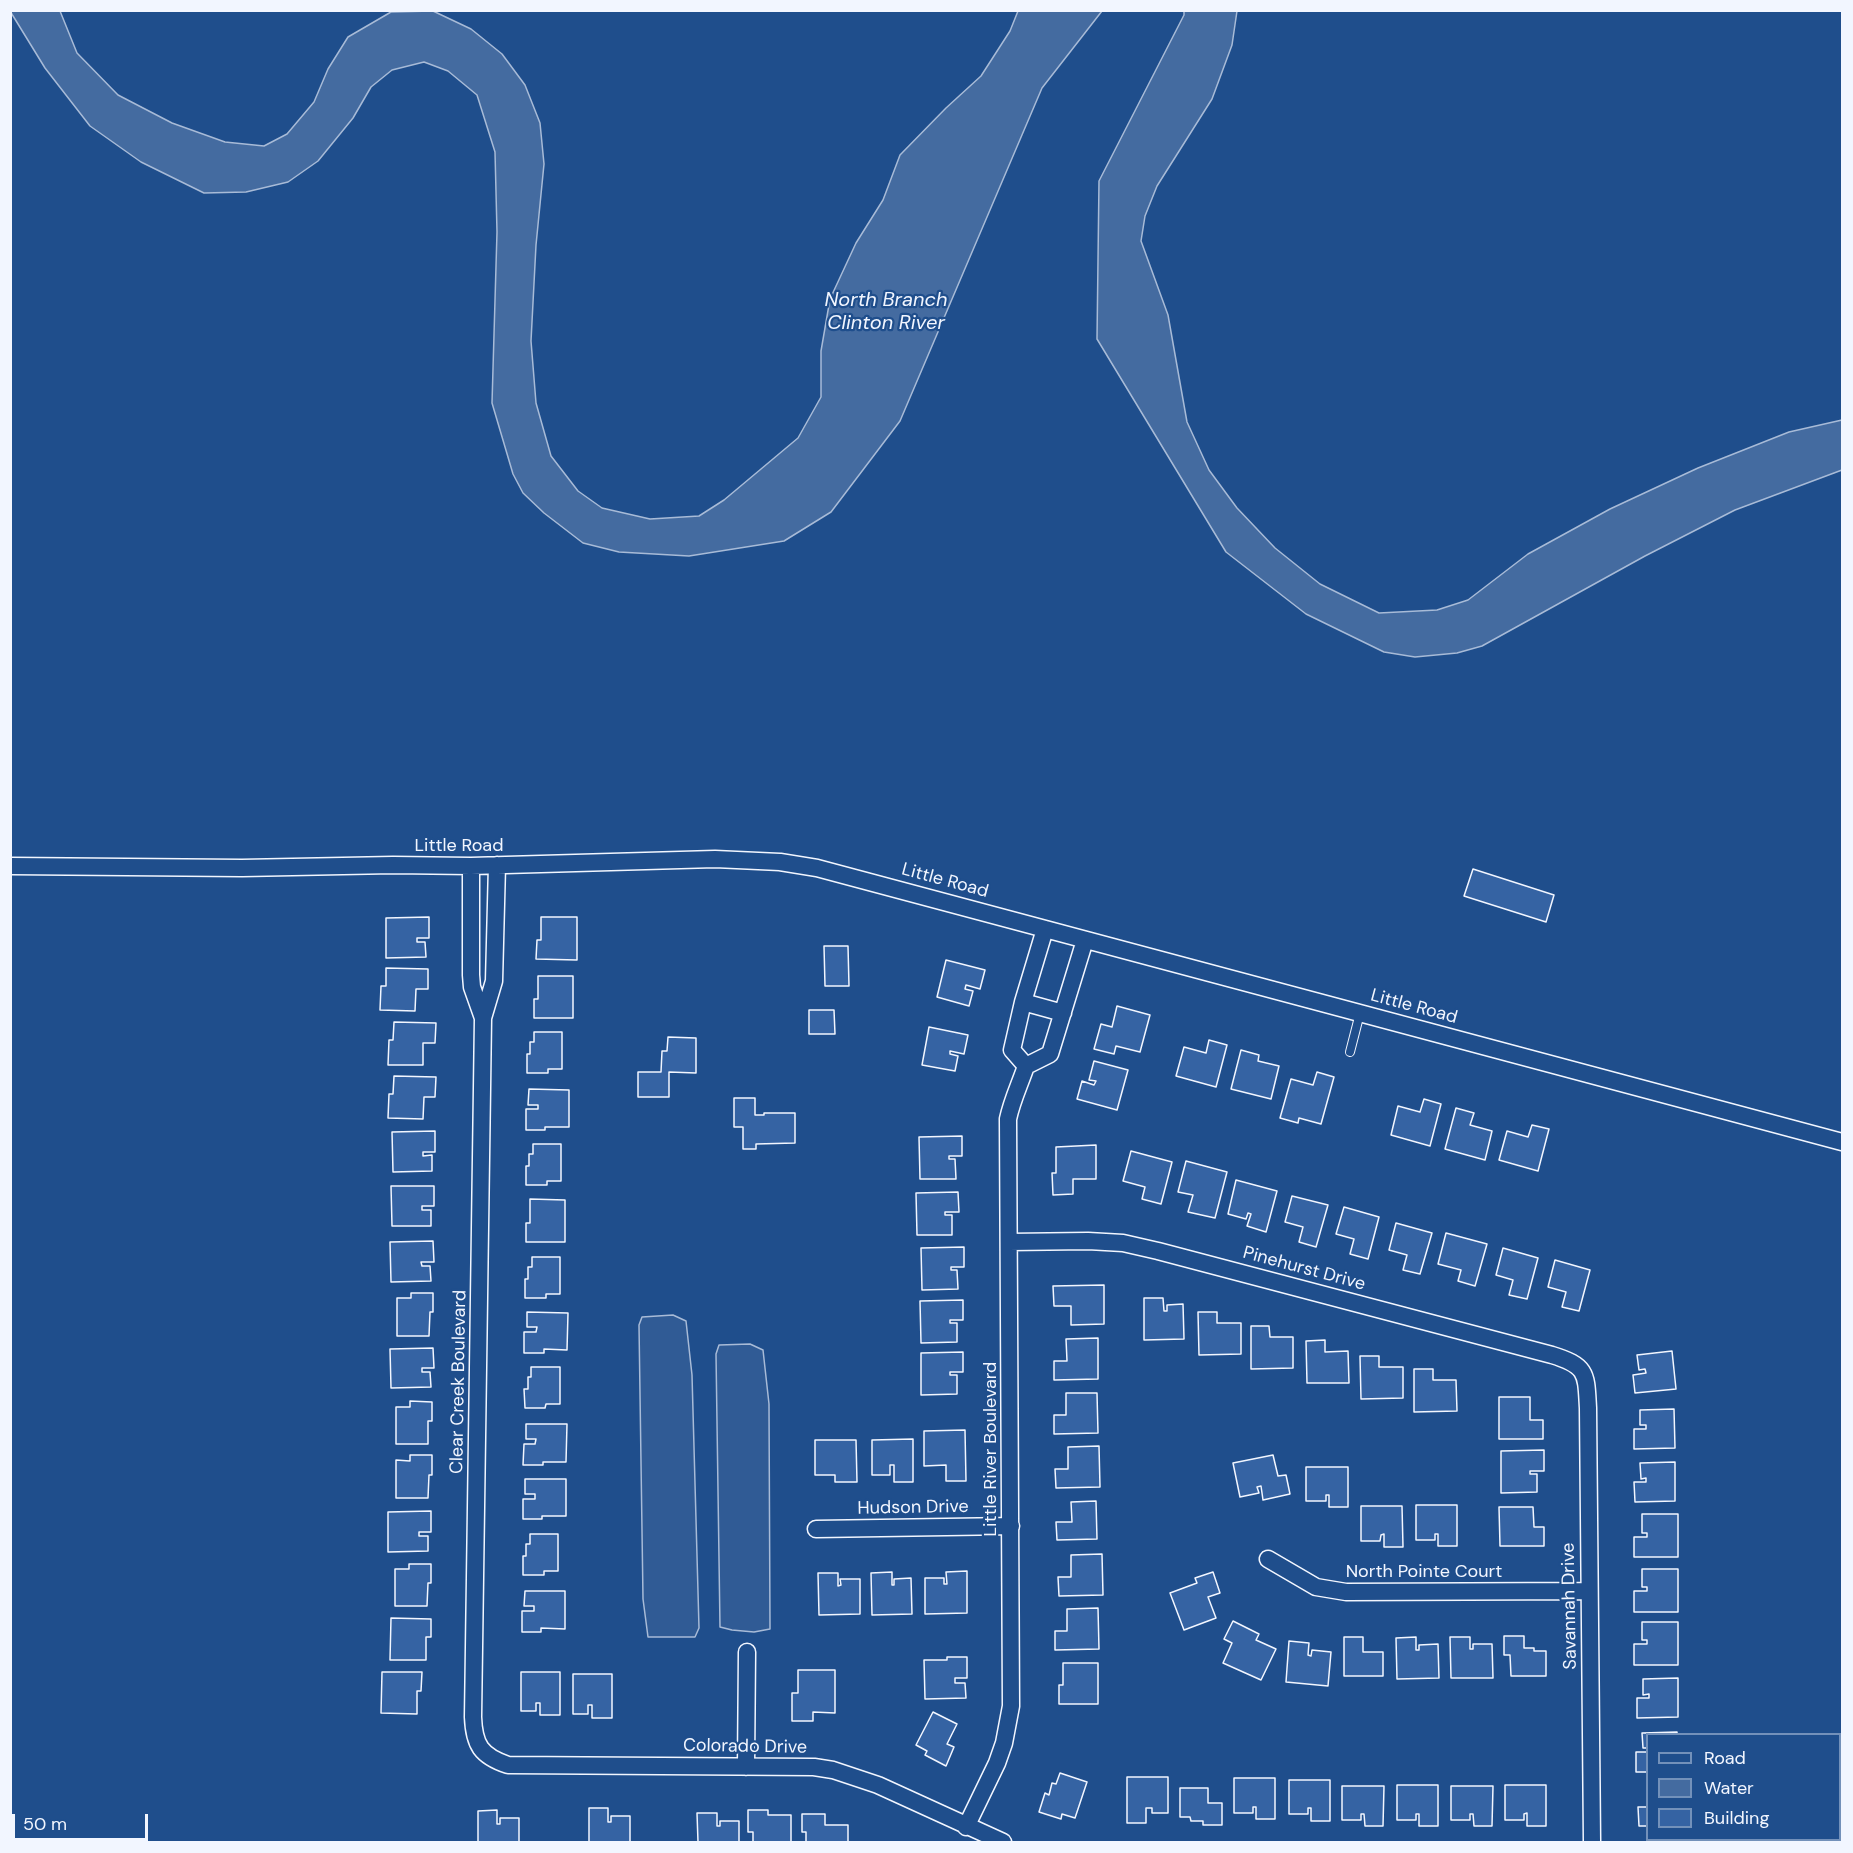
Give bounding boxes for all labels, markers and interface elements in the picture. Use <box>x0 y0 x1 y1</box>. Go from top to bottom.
water label: North Branch Clinton River <box>824 289 948 336</box>
street label: Little Road <box>415 835 503 857</box>
street label: Little Road <box>899 859 991 903</box>
street label: Little Road <box>1368 985 1460 1029</box>
street label: Pinehurst Drive <box>1240 1242 1368 1296</box>
street label: Clear Creek Boulevard <box>447 1290 471 1474</box>
street label: Little River Boulevard <box>980 1362 1002 1536</box>
street label: Hudson Drive <box>857 1496 969 1520</box>
street label: Savannah Drive <box>1558 1542 1582 1670</box>
street label: North Pointe Court <box>1346 1561 1502 1583</box>
legend <box>1646 1733 1841 1841</box>
street label: Colorado Drive <box>683 1735 807 1759</box>
text: Road <box>1704 1746 1746 1770</box>
text: Water <box>1704 1776 1754 1800</box>
scale bar <box>15 1802 152 1840</box>
text: Building <box>1704 1806 1769 1830</box>
text: 50 m <box>23 1812 67 1836</box>

